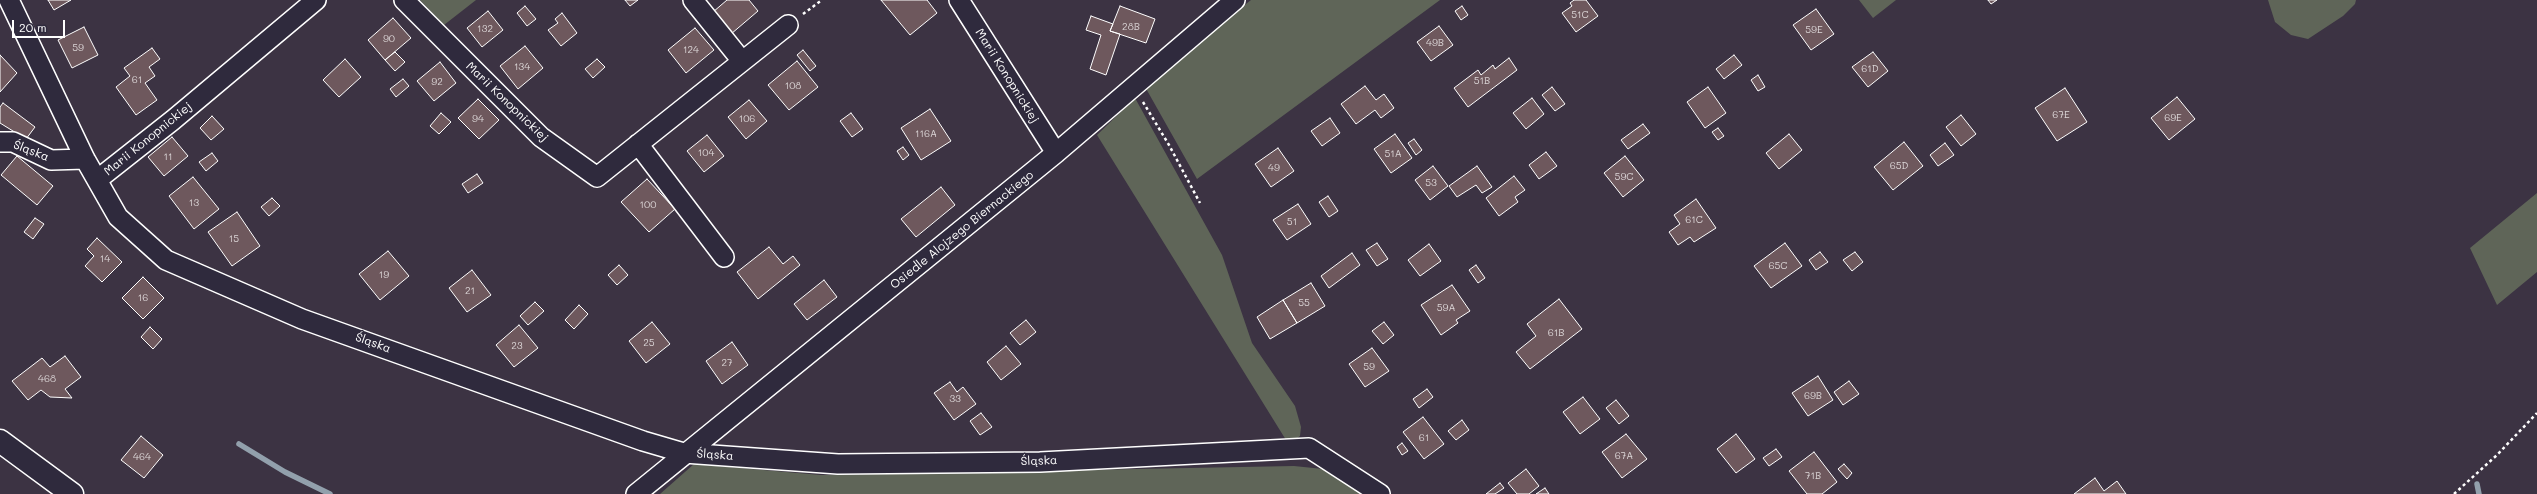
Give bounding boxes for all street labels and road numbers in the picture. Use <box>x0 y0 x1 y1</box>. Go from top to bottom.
street label: Marii Konopnickiej <box>972 26 1042 126</box>
street label: Marii Konopnickiej <box>463 59 551 145</box>
street label: Marii Konopnickiej <box>101 99 195 179</box>
street label: Śląska <box>11 138 51 164</box>
street label: Osiedle Alojzego Biernackiego <box>887 168 1037 292</box>
street label: Śląska <box>353 330 393 356</box>
street label: Śląska <box>696 447 734 463</box>
street label: Śląska <box>1020 453 1058 469</box>

